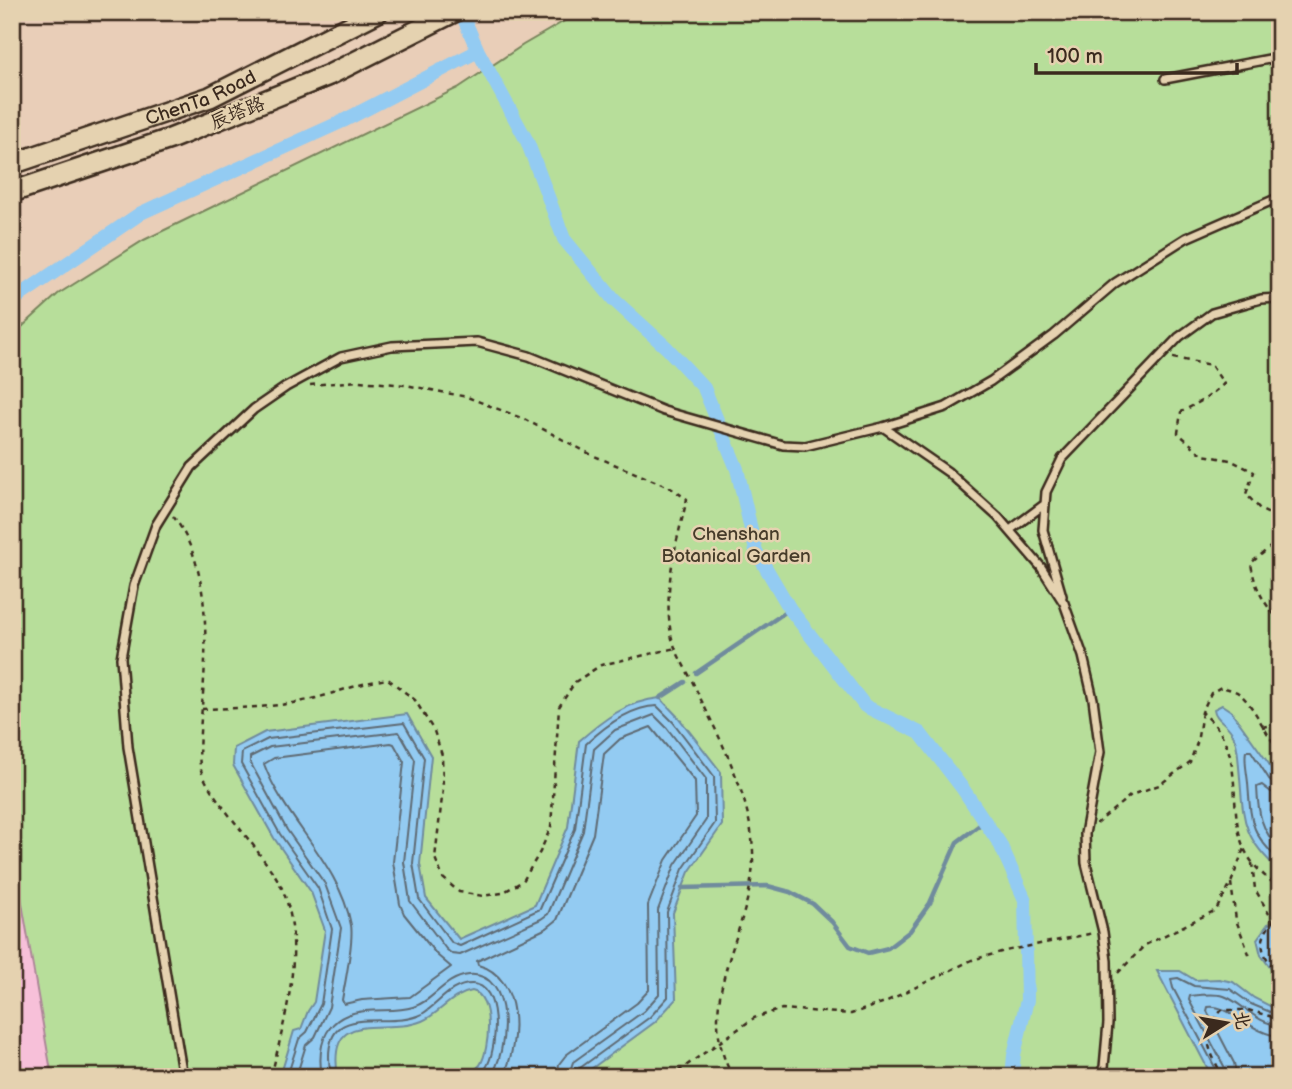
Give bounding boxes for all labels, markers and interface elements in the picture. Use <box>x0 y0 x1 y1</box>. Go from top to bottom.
scale bar <box>1036 32 1238 76</box>
text: 100 m <box>1047 44 1103 69</box>
street label: ChenTa Road <box>143 66 260 131</box>
street label: 辰塔路 <box>207 92 268 135</box>
park label: Chenshan Botanical Garden <box>661 523 811 568</box>
north arrow <box>1190 988 1260 1058</box>
text: 北 <box>1228 1009 1254 1032</box>

